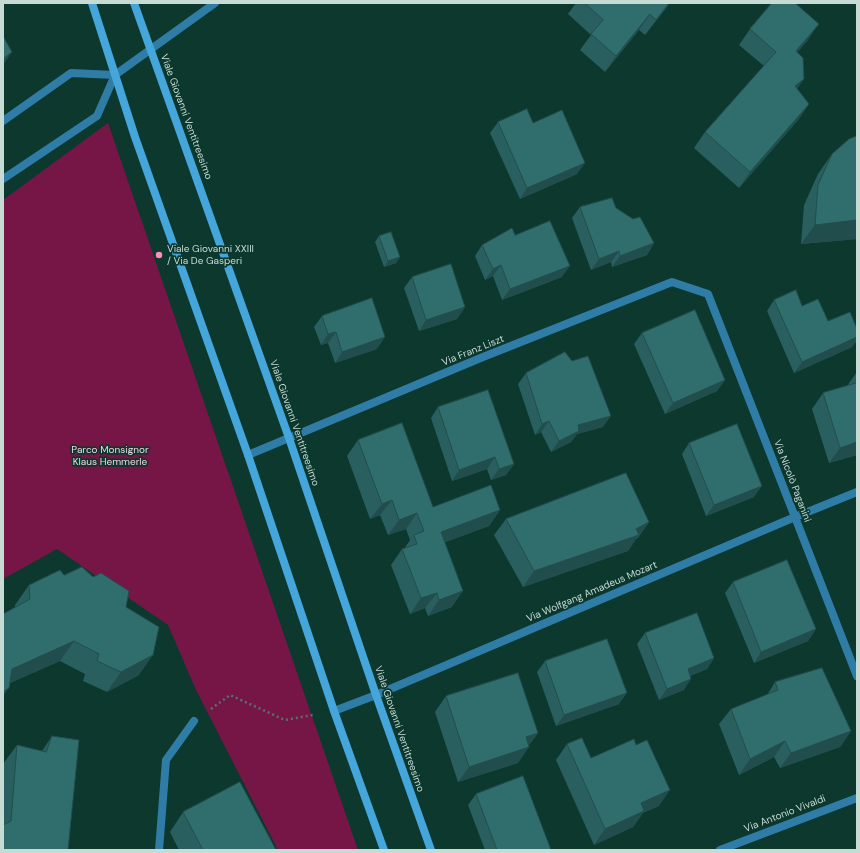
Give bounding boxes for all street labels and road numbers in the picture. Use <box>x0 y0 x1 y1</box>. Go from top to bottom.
street label: Viale Giovanni Ventitreesimo <box>158 53 214 181</box>
street label: Via Franz Liszt <box>440 333 506 369</box>
street label: Viale Giovanni Ventitreesimo <box>267 358 321 488</box>
street label: Via Nicolò Paganini <box>771 438 813 524</box>
street label: Via Wolfgang Amadeus Mozart <box>525 559 659 625</box>
street label: Viale Giovanni Ventitreesimo <box>372 664 426 794</box>
street label: Via Antonio Vivaldi <box>742 793 828 835</box>

